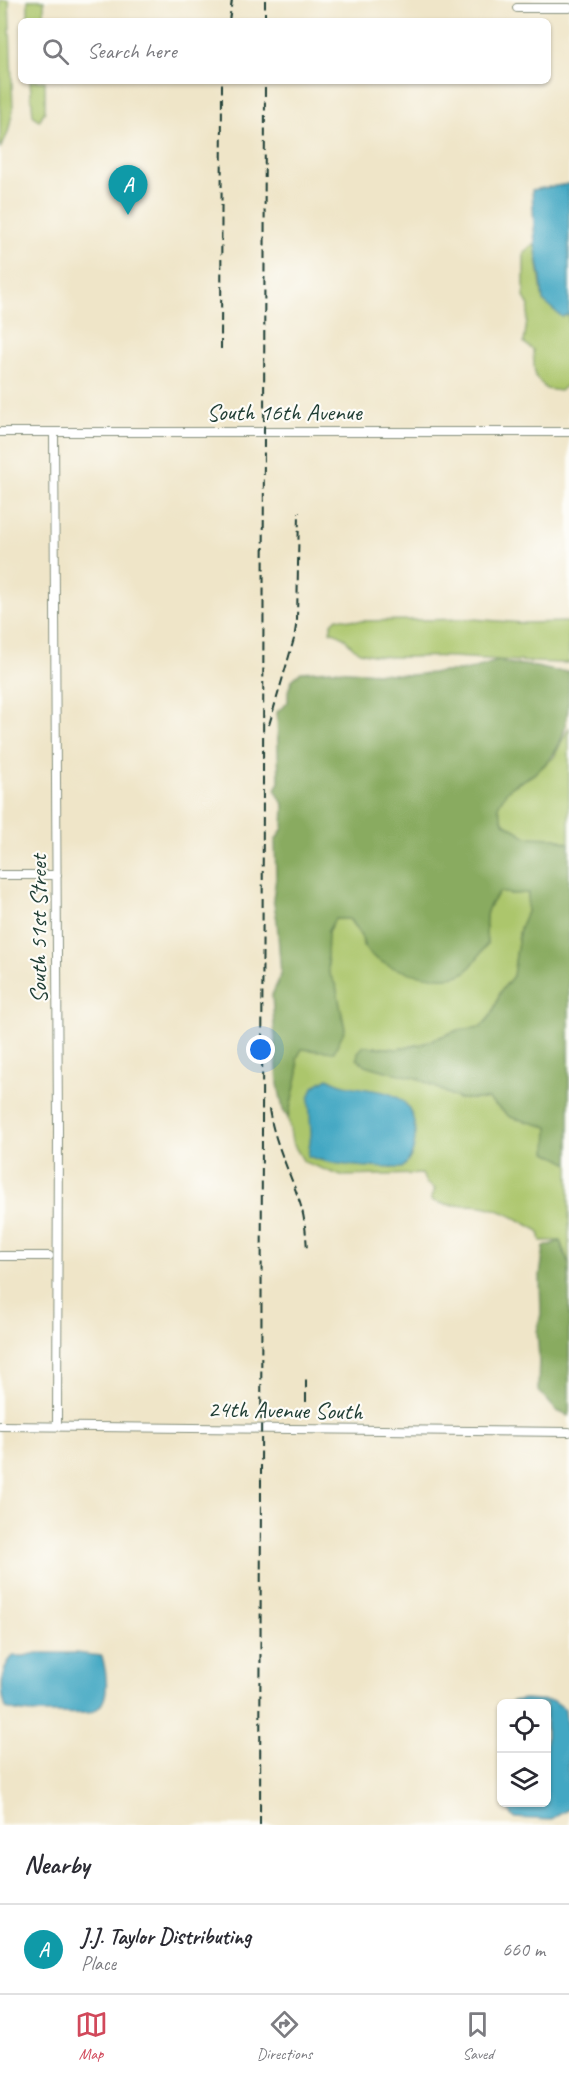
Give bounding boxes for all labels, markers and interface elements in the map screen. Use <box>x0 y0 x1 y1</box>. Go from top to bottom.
search box <box>18 18 551 84</box>
icon: search <box>39 35 72 68</box>
text: Search here <box>87 37 177 65</box>
pin: A <box>108 166 148 215</box>
street label: South 16th Avenue <box>207 397 364 427</box>
street label: South 51st Street <box>23 853 53 1003</box>
your location <box>246 1035 275 1064</box>
street label: 24th Avenue South <box>207 1394 364 1426</box>
map controls <box>497 1699 551 1807</box>
button: locate <box>497 1699 551 1753</box>
button: layers <box>497 1753 551 1807</box>
text: Nearby <box>24 1848 89 1881</box>
text: J.J. Taylor Distributing <box>81 1923 251 1951</box>
text: A <box>38 1937 49 1962</box>
text: 660 m <box>502 1937 545 1962</box>
text: Place <box>81 1951 116 1976</box>
tab: Map <box>75 2008 108 2064</box>
tab: Directions <box>257 2008 312 2064</box>
tab: Saved <box>461 2008 494 2064</box>

